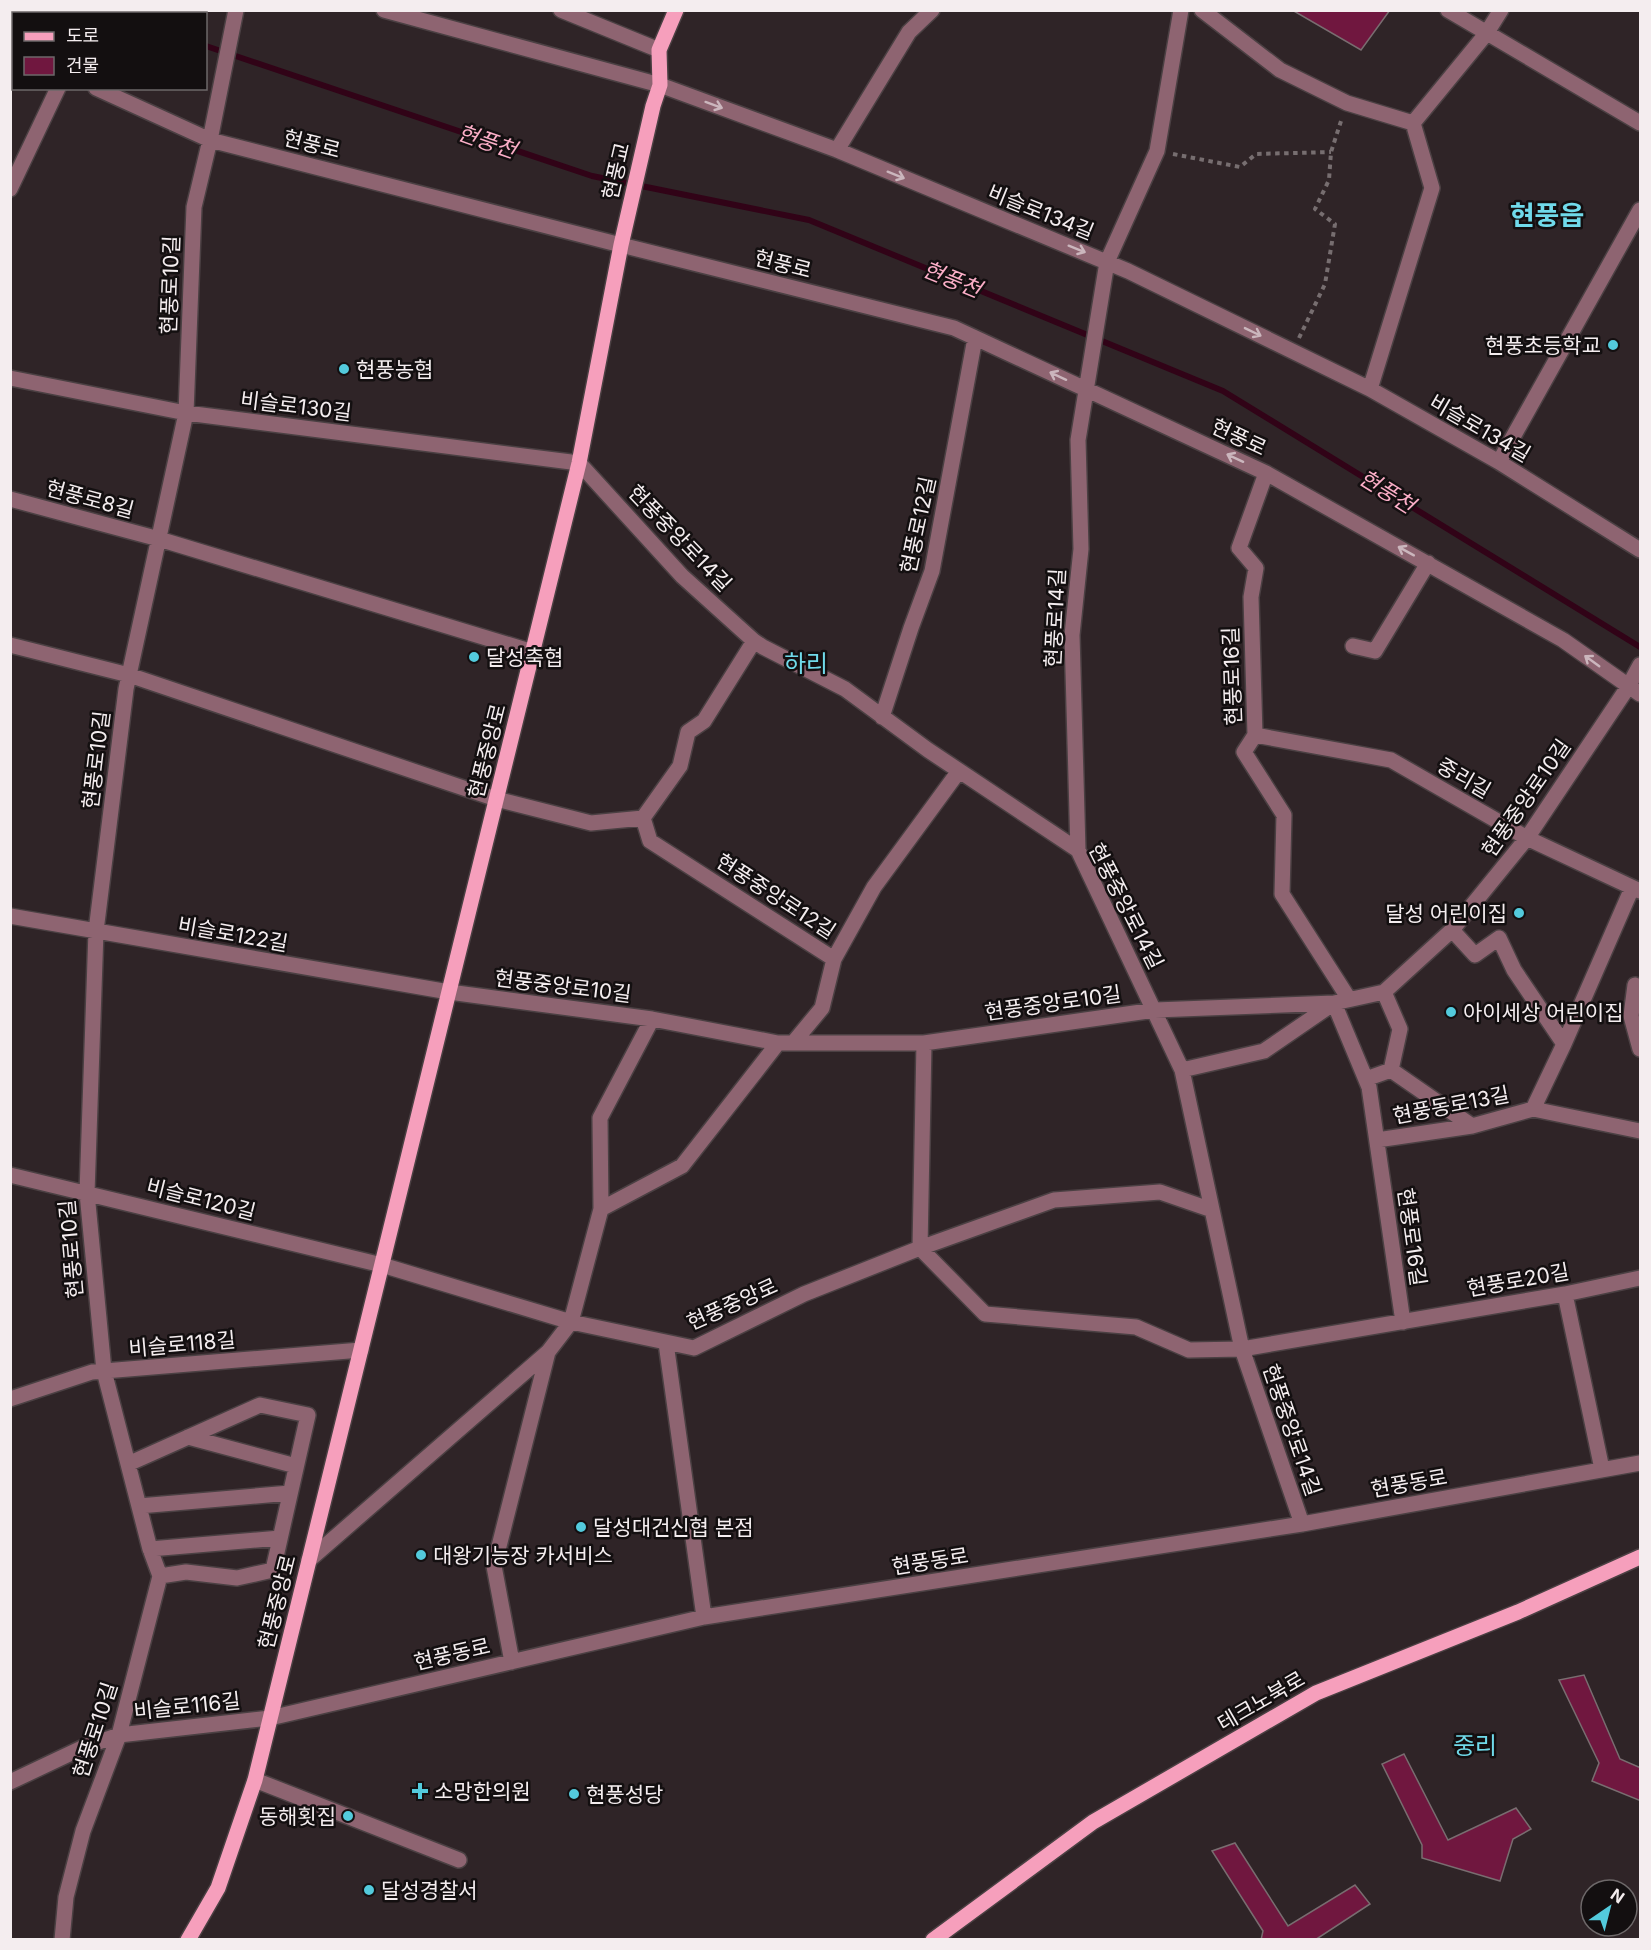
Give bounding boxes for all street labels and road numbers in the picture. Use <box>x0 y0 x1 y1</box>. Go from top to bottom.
street label: 현풍로 <box>281 125 343 163</box>
street label: 현풍교 <box>597 140 635 202</box>
street label: 비슬로134길 <box>984 179 1098 245</box>
street label: 현풍로10길 <box>156 235 184 335</box>
street label: 현풍로 <box>752 245 814 283</box>
street label: 비슬로130길 <box>239 387 353 425</box>
street label: 비슬로134길 <box>1425 389 1535 467</box>
street label: 현풍로 <box>1207 413 1271 461</box>
street label: 현풍로12길 <box>896 474 940 576</box>
street label: 현풍로8길 <box>43 475 137 523</box>
street label: 현풍중앙로14길 <box>623 480 737 596</box>
street label: 현풍로14길 <box>1040 568 1070 668</box>
street label: 현풍로16길 <box>1218 626 1246 726</box>
street label: 현풍중앙로 <box>463 701 511 801</box>
street label: 현풍로10길 <box>78 709 114 811</box>
street label: 현풍중앙로10길 <box>1476 734 1576 862</box>
street label: 중리길 <box>1433 753 1495 803</box>
street label: 현풍중앙로14길 <box>1084 839 1168 973</box>
street label: 현풍중앙로12길 <box>712 848 840 944</box>
street label: 비슬로122길 <box>176 912 290 956</box>
street label: 현풍중앙로10길 <box>493 965 633 1007</box>
street label: 현풍중앙로10길 <box>983 981 1123 1025</box>
street label: 현풍동로13길 <box>1391 1081 1511 1129</box>
street label: 비슬로120길 <box>144 1173 258 1225</box>
street label: 현풍로16길 <box>1393 1186 1431 1288</box>
street label: 현풍로10길 <box>54 1199 88 1299</box>
street label: 현풍로20길 <box>1465 1259 1571 1301</box>
street label: 현풍중앙로 <box>683 1273 781 1335</box>
street label: 비슬로118길 <box>127 1327 237 1361</box>
street label: 현풍중앙로14길 <box>1258 1361 1326 1499</box>
street label: 현풍동로 <box>1369 1464 1449 1502</box>
street label: 현풍동로 <box>890 1543 970 1579</box>
street label: 현풍중앙로 <box>253 1552 301 1652</box>
street label: 현풍동로 <box>412 1633 492 1675</box>
street label: 테크노북로 <box>1213 1666 1309 1736</box>
street label: 현풍로10길 <box>68 1679 122 1781</box>
street label: 비슬로116길 <box>132 1688 242 1724</box>

